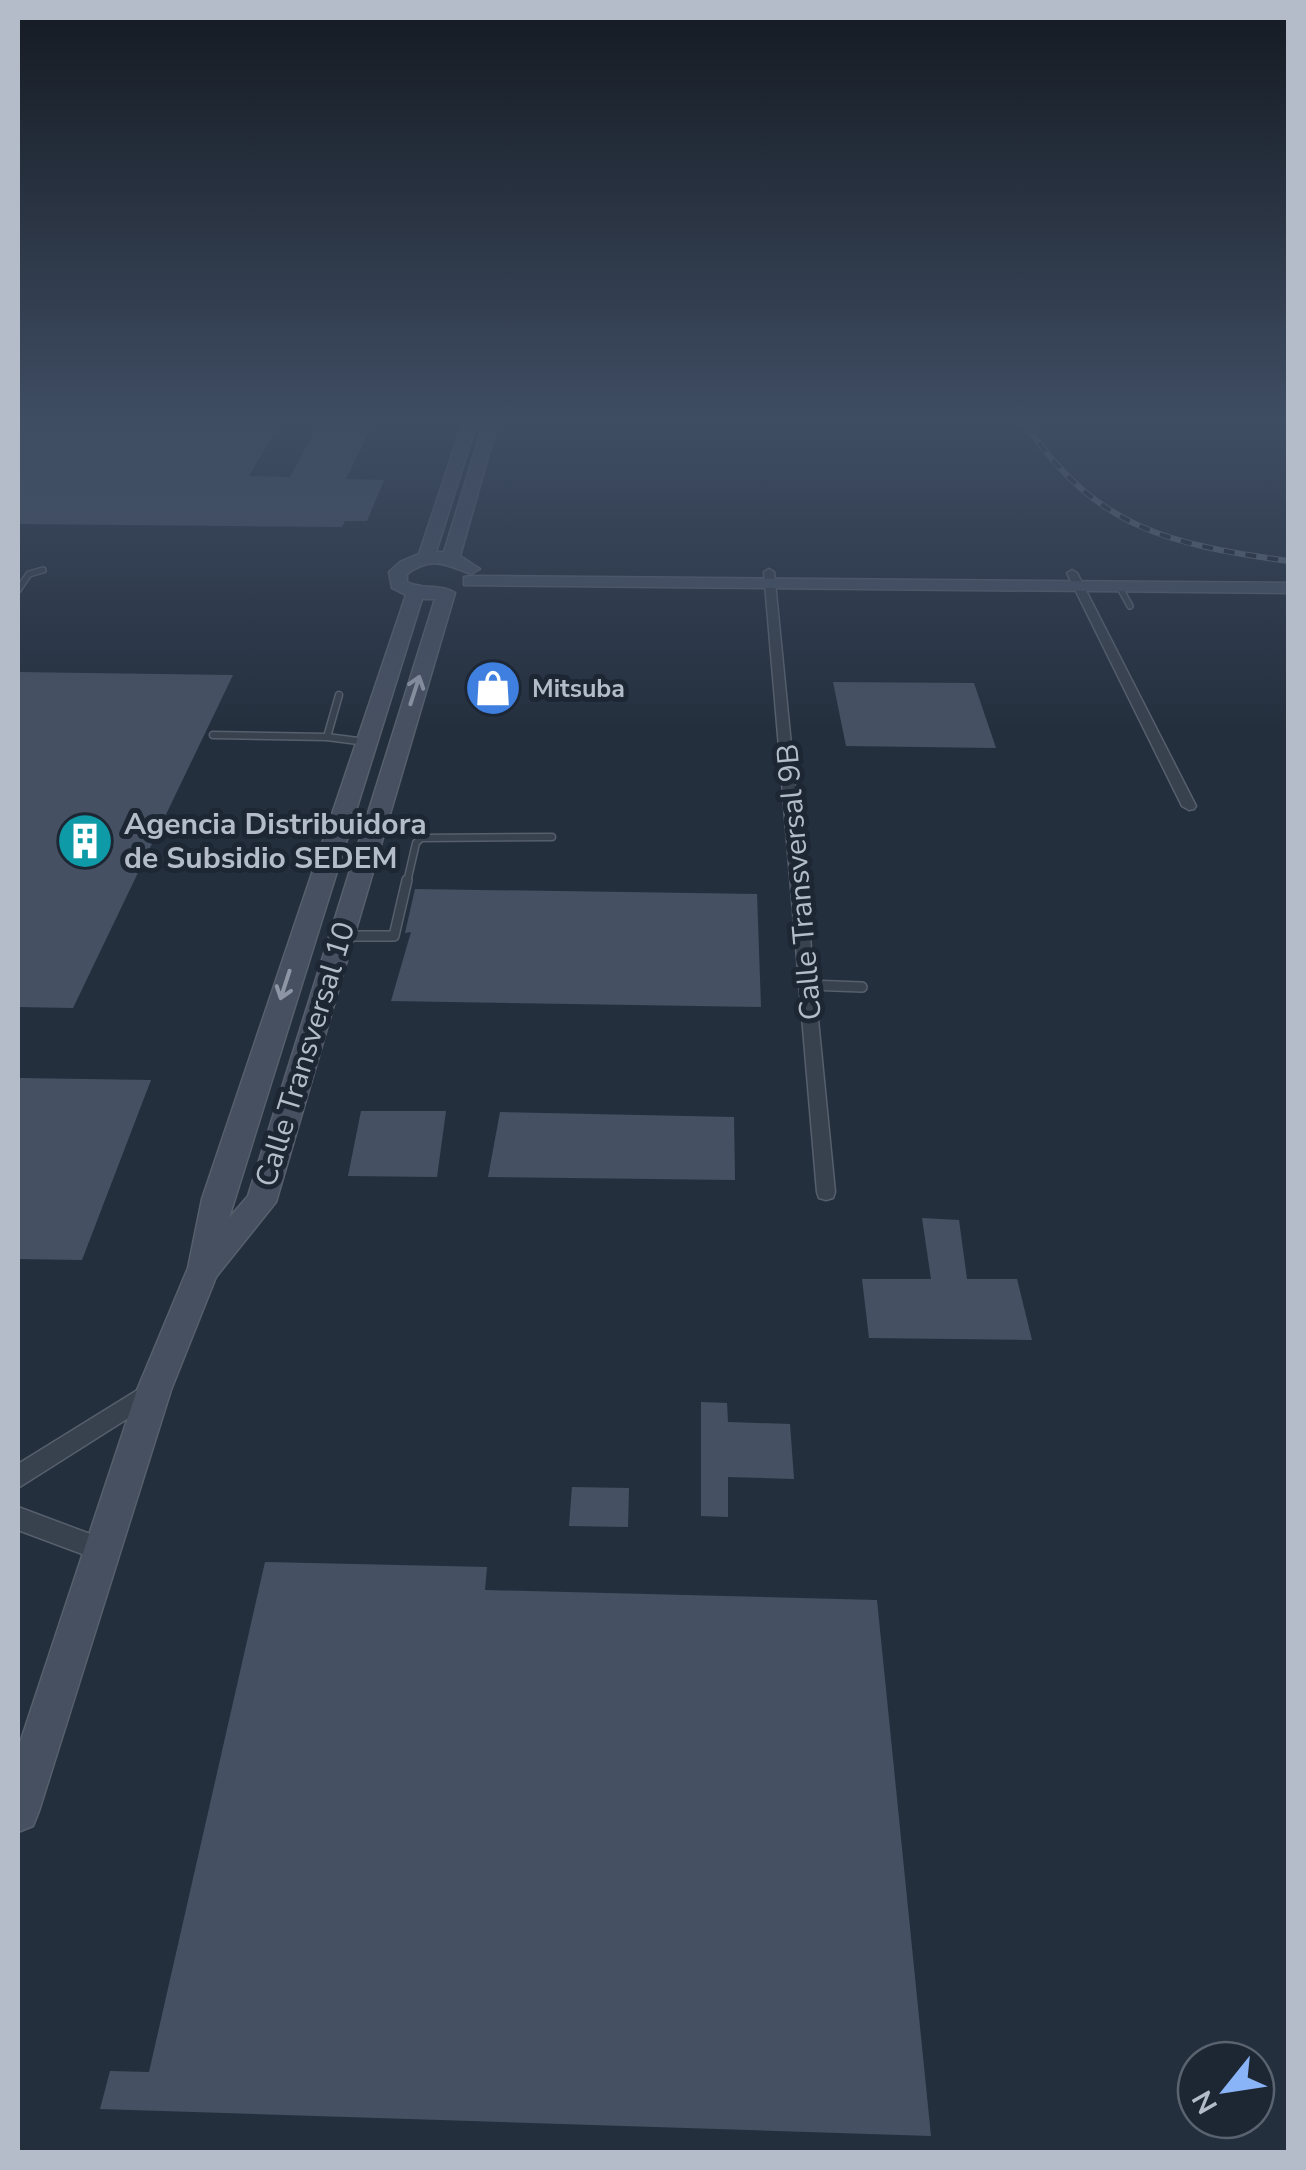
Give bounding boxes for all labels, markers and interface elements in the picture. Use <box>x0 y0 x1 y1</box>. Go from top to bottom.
shop icon: Mitsuba <box>463 658 523 718</box>
place label: Mitsuba <box>532 672 625 706</box>
one-way arrow <box>407 674 425 706</box>
street label: Calle Transversal 9B <box>767 742 832 1022</box>
place label: Agencia Distribuidora de Subsidio SEDEM <box>124 804 427 879</box>
building icon: Agencia Distribuidora de Subsidio SEDEM <box>55 811 115 871</box>
street label: Calle Transversal 10 <box>246 917 365 1192</box>
one-way arrow <box>275 968 293 1000</box>
north arrow <box>1176 2040 1276 2140</box>
text: N <box>1184 2083 1227 2121</box>

